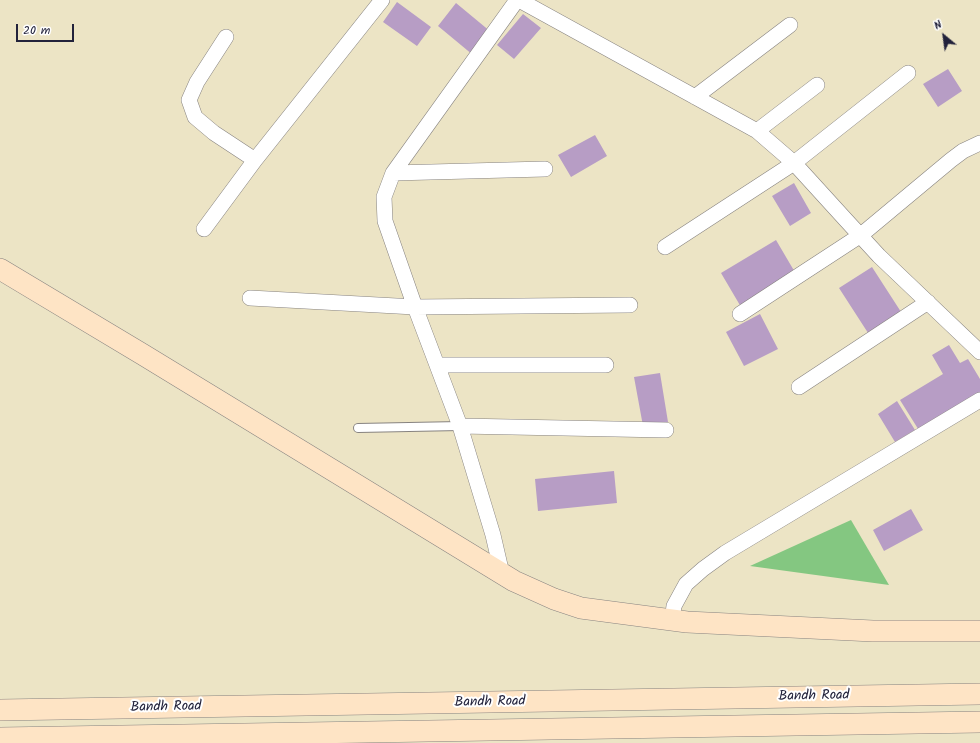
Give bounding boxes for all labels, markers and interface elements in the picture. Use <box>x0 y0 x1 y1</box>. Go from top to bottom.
scale bar <box>18 16 76 42</box>
north arrow <box>924 16 964 56</box>
text: N <box>931 16 946 35</box>
text: 20 m <box>23 21 50 40</box>
street label: Bandh Road <box>778 688 850 706</box>
street label: Bandh Road <box>454 694 526 712</box>
street label: Bandh Road <box>130 699 202 717</box>

